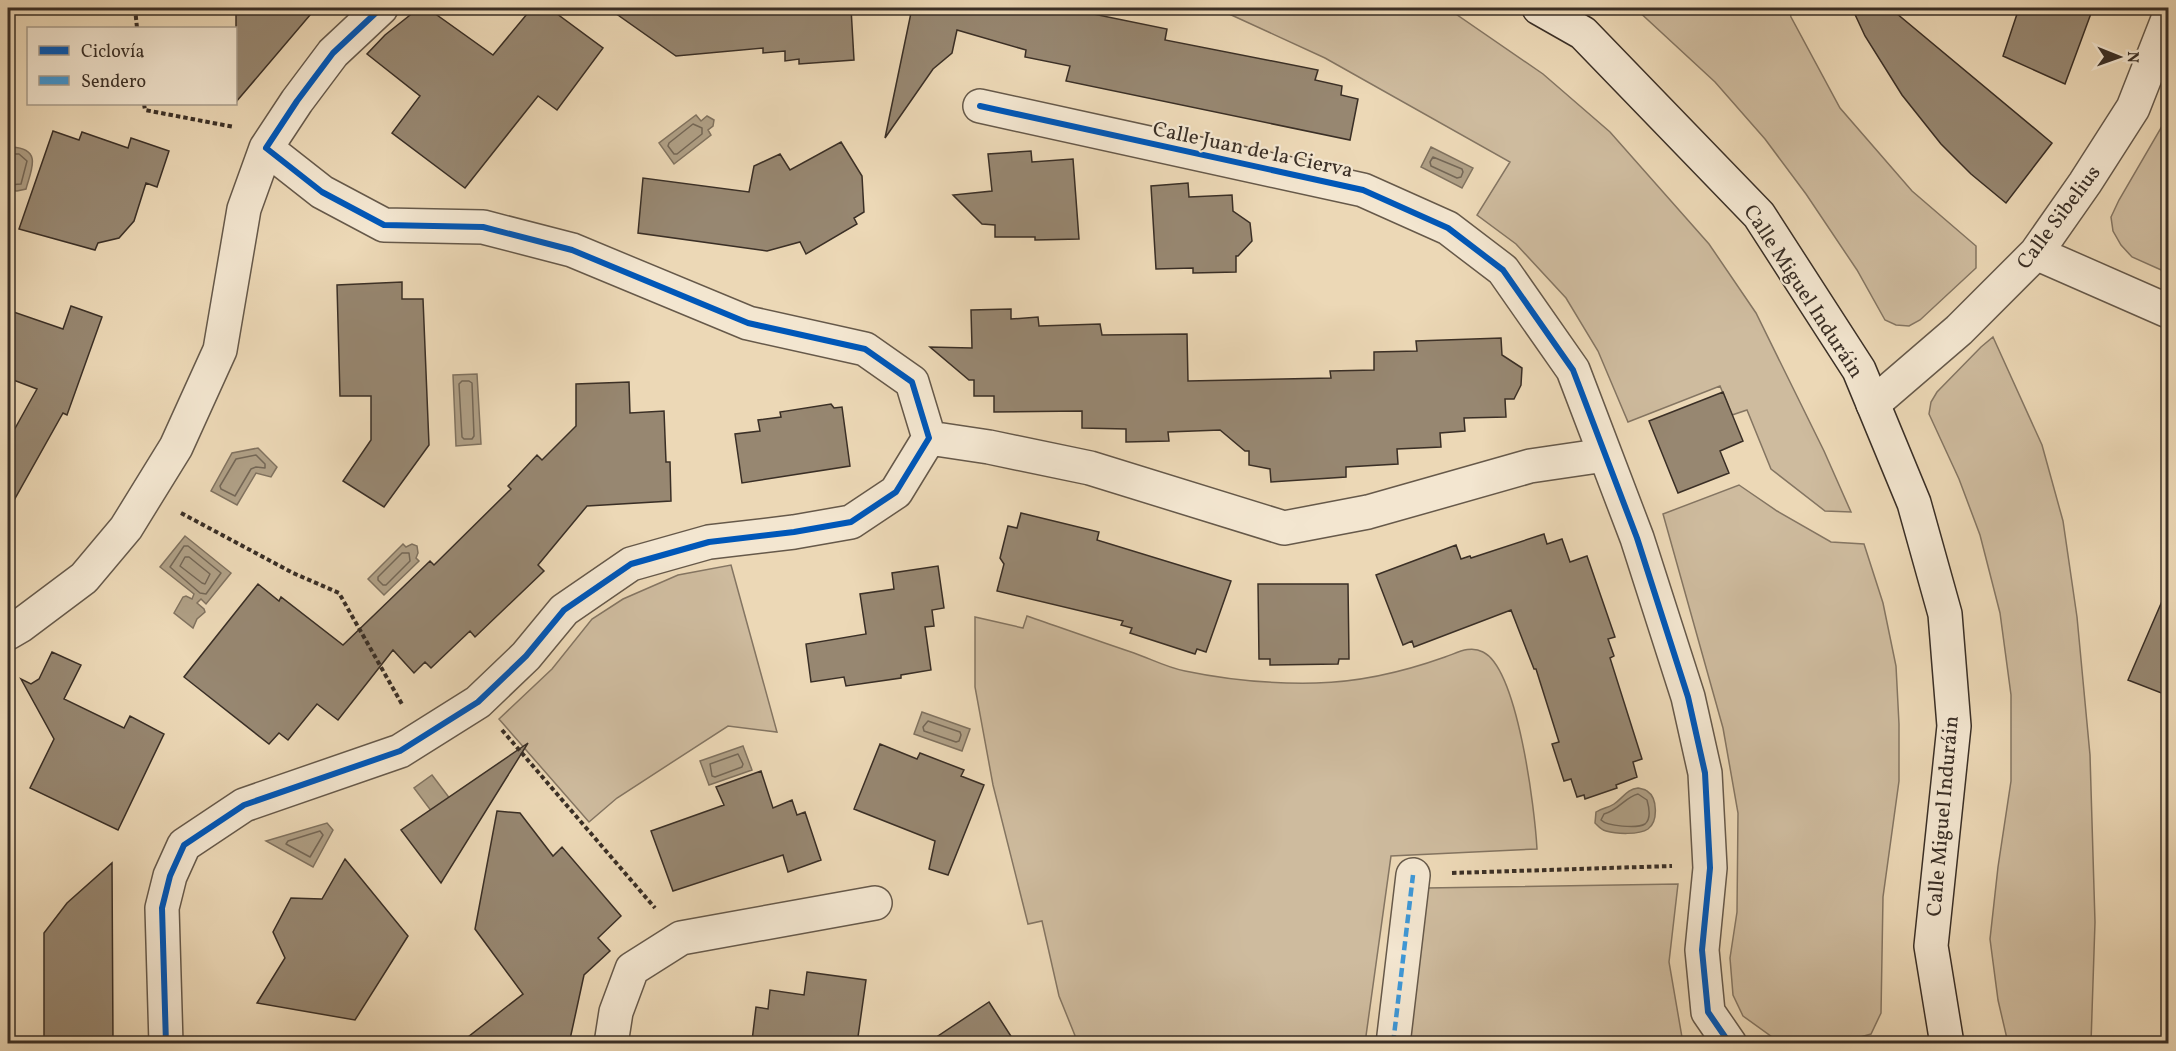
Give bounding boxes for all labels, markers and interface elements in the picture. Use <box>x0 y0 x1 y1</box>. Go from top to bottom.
legend <box>27 27 237 105</box>
north arrow <box>2089 27 2149 87</box>
text: Ciclovía <box>81 40 144 65</box>
text: N <box>2121 51 2143 64</box>
text: Sendero <box>81 70 146 95</box>
street label: Calle Juan de la Cierva <box>1150 115 1356 186</box>
street label: Calle Sibelius <box>2010 160 2108 276</box>
street label: Calle Miguel Induráin <box>1736 199 1870 384</box>
street label: Calle Miguel Induráin <box>1920 714 1967 918</box>

